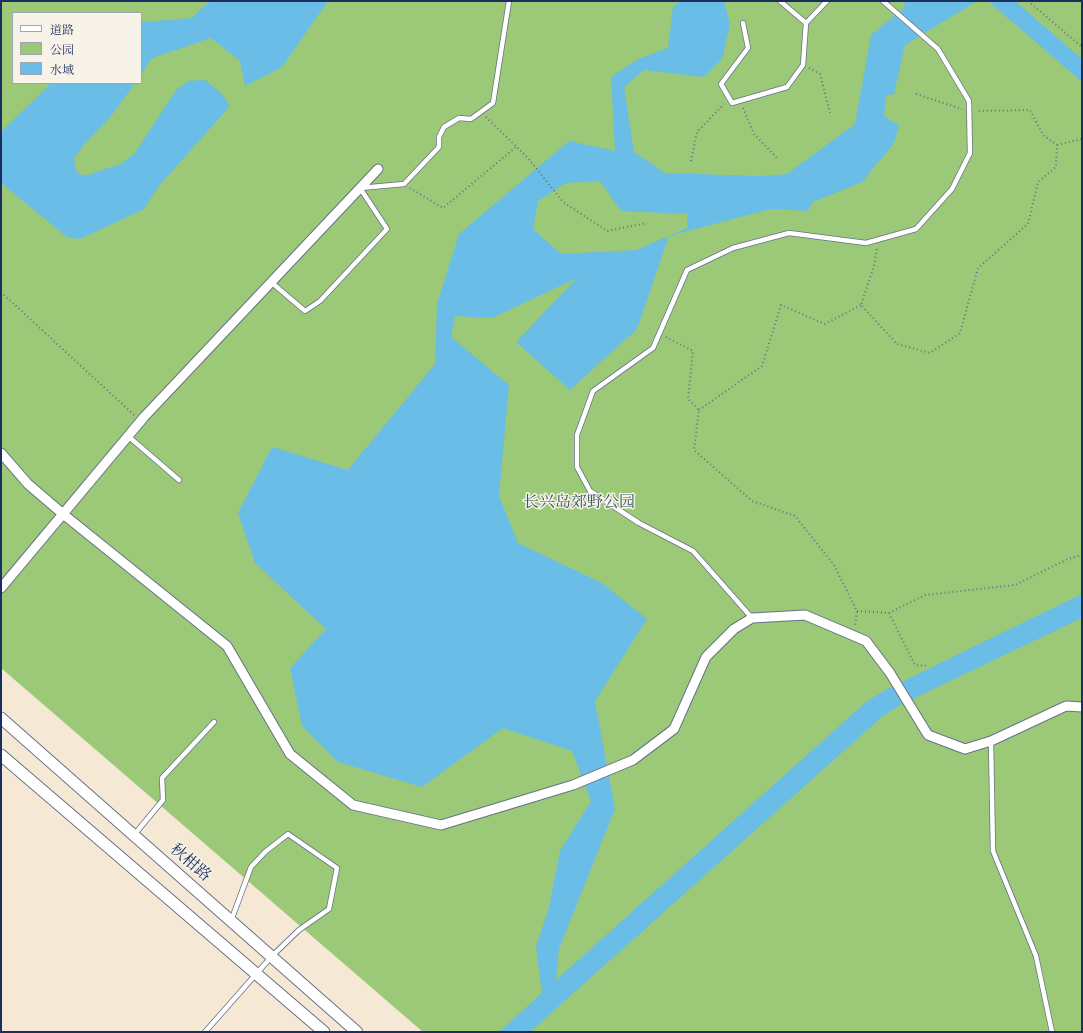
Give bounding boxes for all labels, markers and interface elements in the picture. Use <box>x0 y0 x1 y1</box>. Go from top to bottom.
legend <box>12 12 142 84</box>
text: 道路 <box>50 23 74 37</box>
text: 公园 <box>50 43 74 57</box>
text: 水域 <box>50 63 74 77</box>
park label: 长兴岛郊野公园 <box>523 493 635 513</box>
street label: 秋柑路 <box>166 840 214 886</box>

